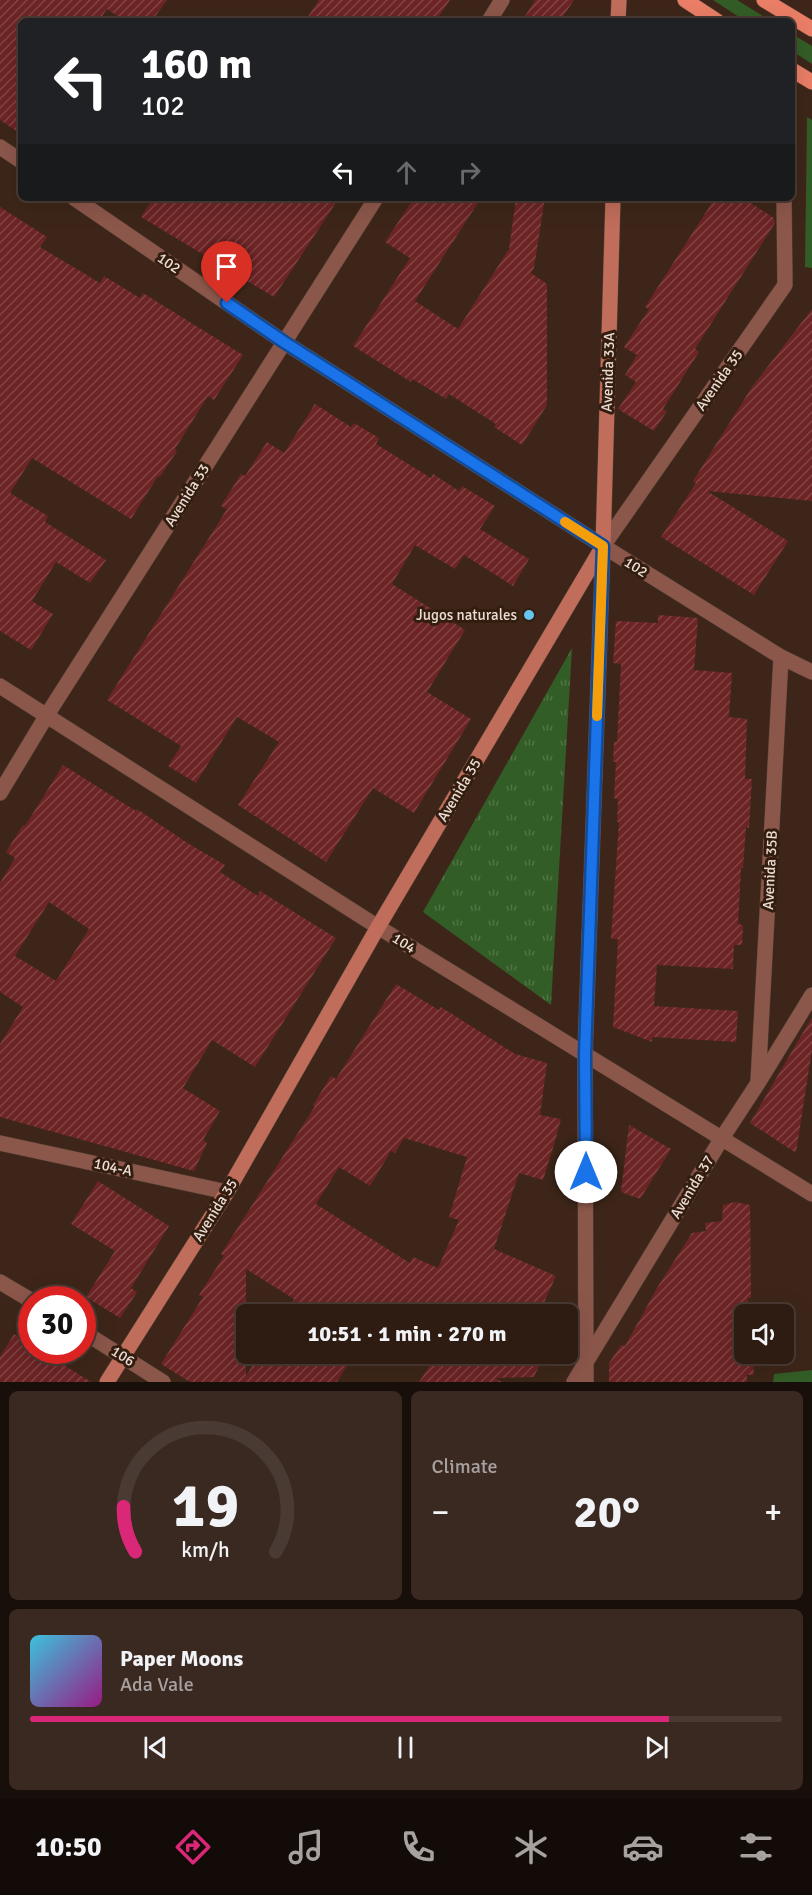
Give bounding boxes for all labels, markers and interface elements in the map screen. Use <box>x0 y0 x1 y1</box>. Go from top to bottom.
text: 160 m <box>141 39 252 90</box>
icon: left <box>42 42 120 120</box>
text: 102 <box>141 90 185 123</box>
icon: left <box>327 156 360 189</box>
icon: ahead <box>390 156 423 189</box>
icon: right <box>453 156 486 189</box>
pin <box>201 241 252 303</box>
street label: 102 <box>154 249 184 277</box>
icon: arrive <box>210 250 243 283</box>
street label: Avenida 33A <box>598 332 618 412</box>
street label: Avenida 35 <box>691 346 747 414</box>
street label: Avenida 33 <box>161 460 213 530</box>
street label: 102 <box>621 553 651 581</box>
place label: Jugos naturales <box>416 606 517 624</box>
marker: Jugos naturales <box>522 608 536 622</box>
street label: Avenida 35 <box>433 755 485 825</box>
street label: Avenida 35B <box>759 830 781 910</box>
street label: 104 <box>389 929 419 957</box>
position arrow <box>554 1140 618 1204</box>
street label: Avenida 37 <box>666 1152 718 1222</box>
street label: 104-A <box>92 1154 134 1180</box>
street label: Avenida 35 <box>189 1175 241 1245</box>
speed limit sign: 30 <box>18 1286 96 1364</box>
map controls <box>734 1304 794 1364</box>
button: sound <box>734 1304 794 1364</box>
text: 10:51 · 1 min · 270 m <box>307 1320 507 1347</box>
street label: 106 <box>108 1342 138 1370</box>
text: Climate <box>432 1454 497 1479</box>
text: 19 <box>172 1467 239 1544</box>
text: 20° <box>573 1485 640 1540</box>
text: − <box>432 1492 449 1533</box>
text: + <box>764 1492 782 1533</box>
text: km/h <box>181 1538 230 1564</box>
text: Paper Moons <box>120 1645 243 1672</box>
text: Ada Vale <box>120 1672 194 1697</box>
icon: previous <box>139 1731 172 1764</box>
icon: pause <box>389 1731 422 1764</box>
icon: next <box>640 1731 673 1764</box>
icon: directions <box>172 1826 214 1868</box>
icon: music <box>285 1826 327 1868</box>
icon: phone <box>397 1826 439 1868</box>
icon: climate <box>510 1826 552 1868</box>
icon: car <box>622 1826 664 1868</box>
icon: filters <box>735 1826 777 1868</box>
text: 10:50 <box>35 1831 102 1864</box>

